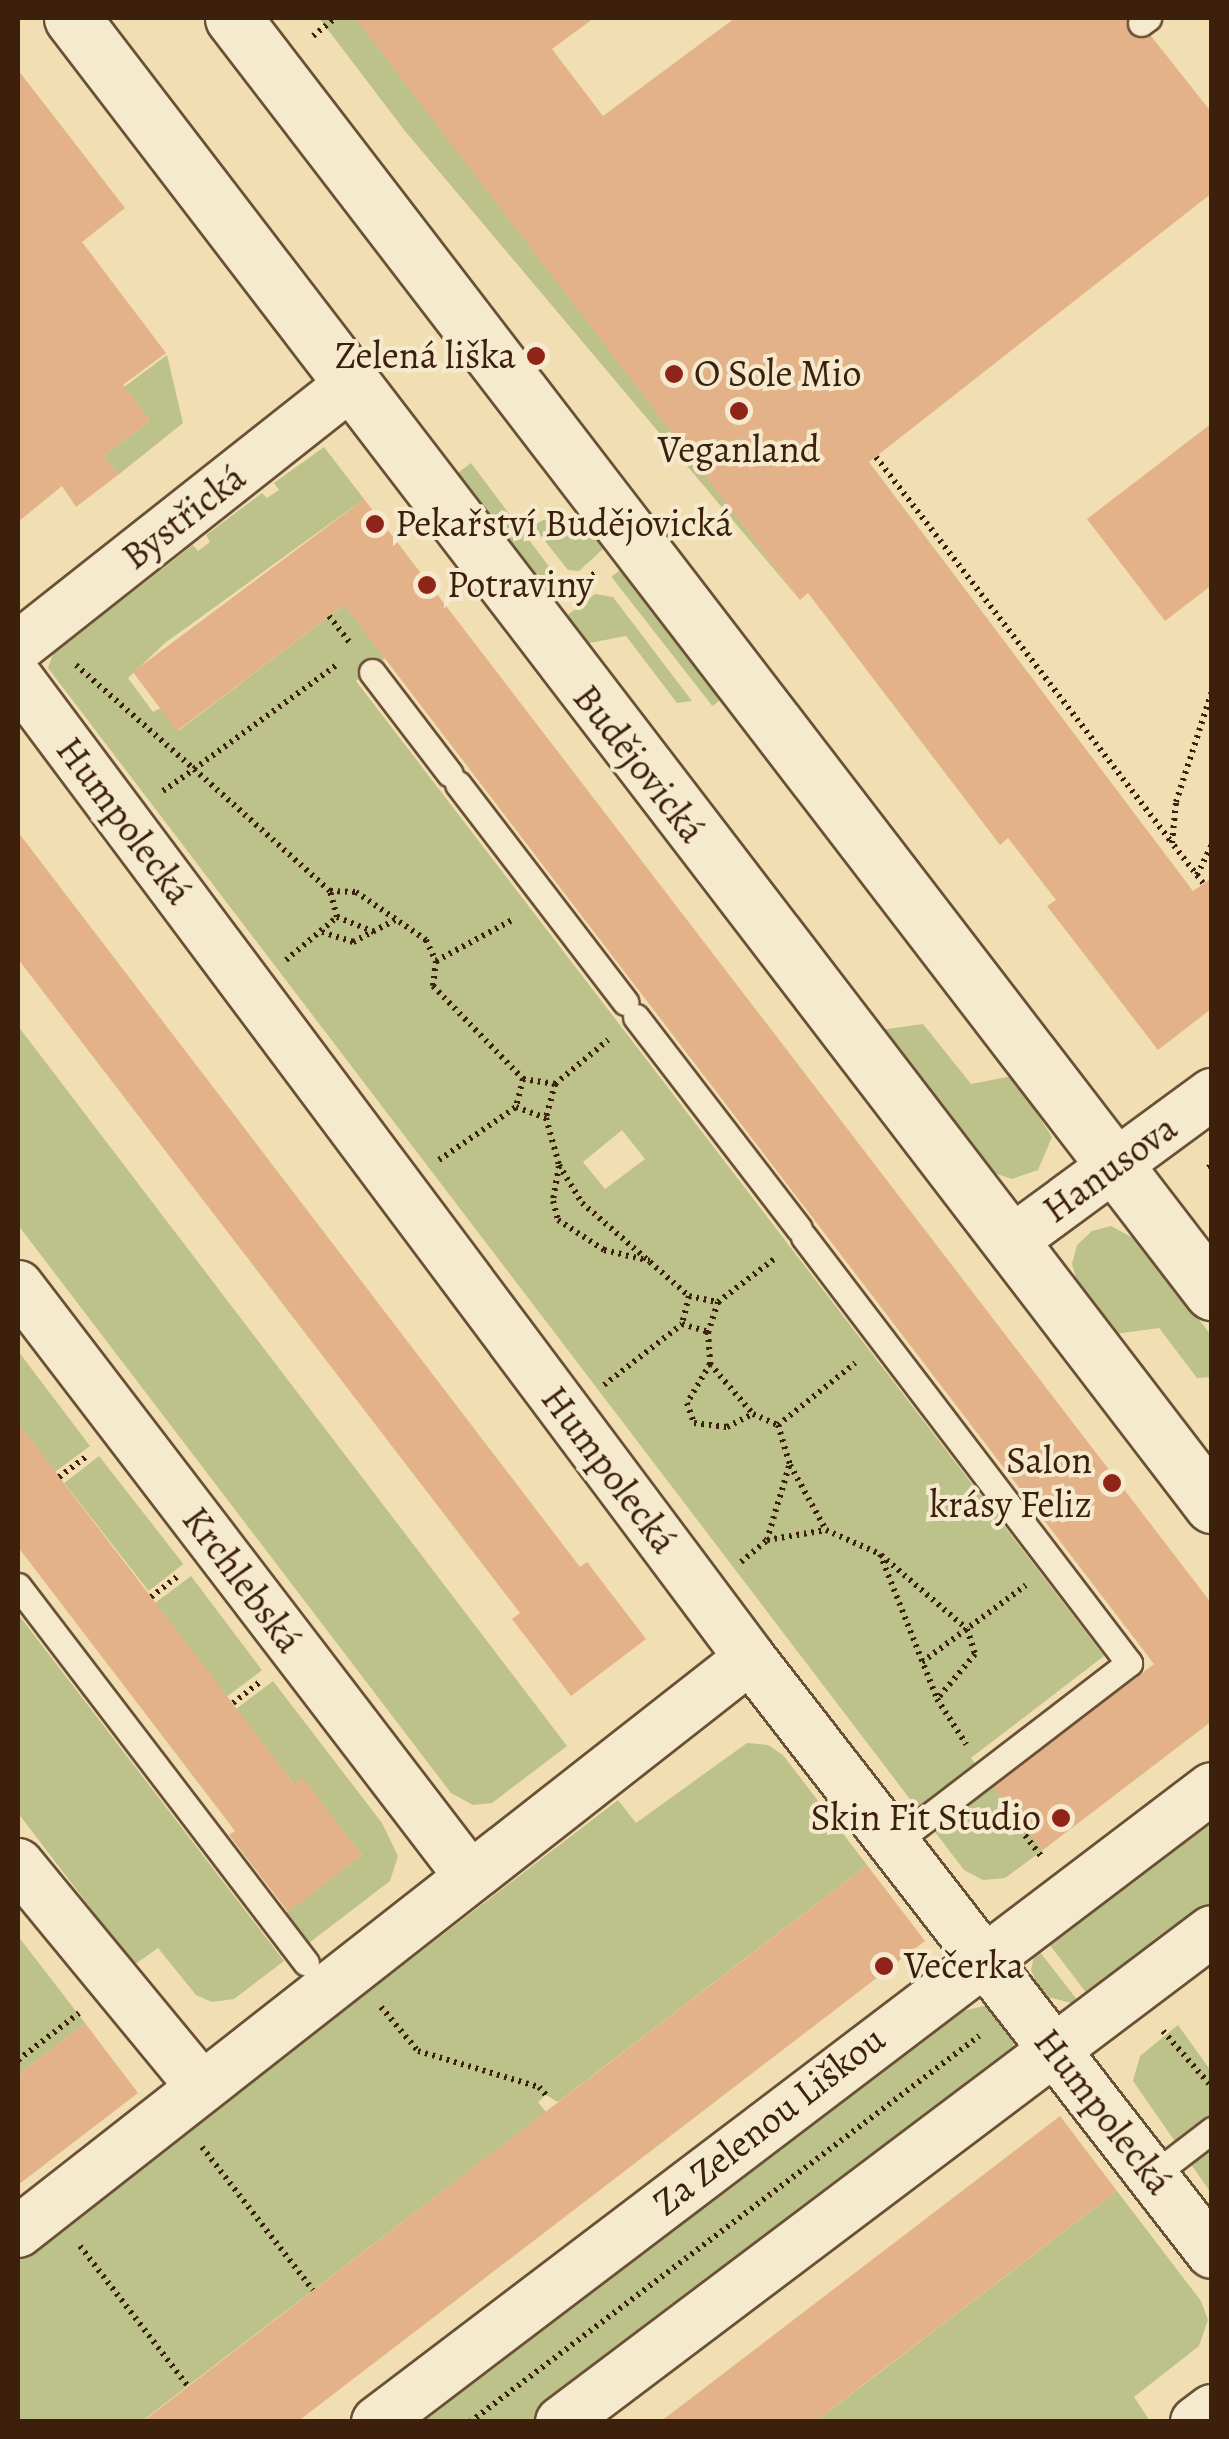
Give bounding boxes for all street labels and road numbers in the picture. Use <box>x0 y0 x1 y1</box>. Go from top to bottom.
street label: Bystřická <box>113 455 255 579</box>
street label: Budějovická <box>563 676 715 852</box>
street label: Humpolecká <box>46 728 202 914</box>
street label: Hanusova <box>1034 1105 1186 1233</box>
street label: Humpolecká <box>531 1377 687 1563</box>
street label: Krchlebská <box>172 1498 312 1662</box>
street label: Za Zelenou Liškou <box>644 2016 894 2226</box>
street label: Humpolecká <box>1024 2020 1182 2204</box>

